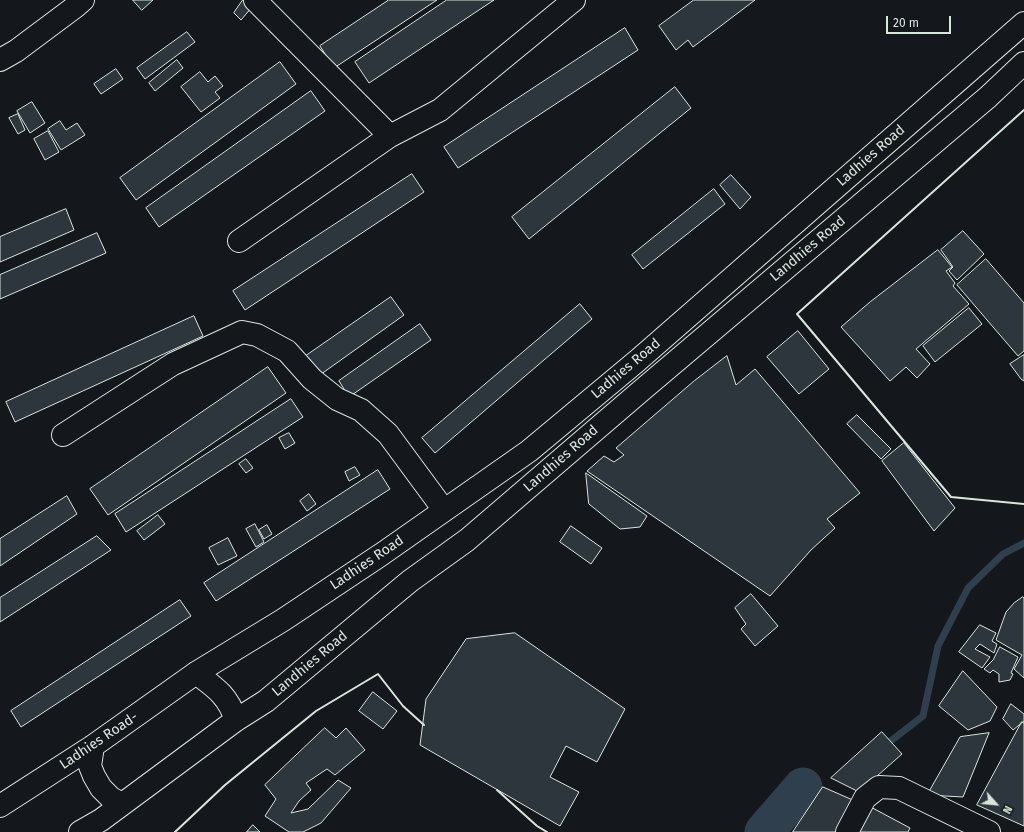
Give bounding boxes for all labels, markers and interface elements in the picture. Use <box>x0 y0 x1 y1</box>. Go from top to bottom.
scale bar <box>888 8 953 34</box>
text: 20 m <box>893 16 919 30</box>
street label: Ladhies Road <box>833 122 909 190</box>
street label: Landhies Road <box>767 213 849 285</box>
street label: Ladhies Road <box>588 335 664 403</box>
street label: Landhies Road <box>520 422 602 496</box>
street label: Ladhies Road <box>327 532 407 594</box>
street label: Landhies Road <box>269 628 351 700</box>
street label: Ladhies Road- <box>57 709 141 773</box>
north arrow <box>976 784 1016 824</box>
text: N <box>1000 803 1015 816</box>

